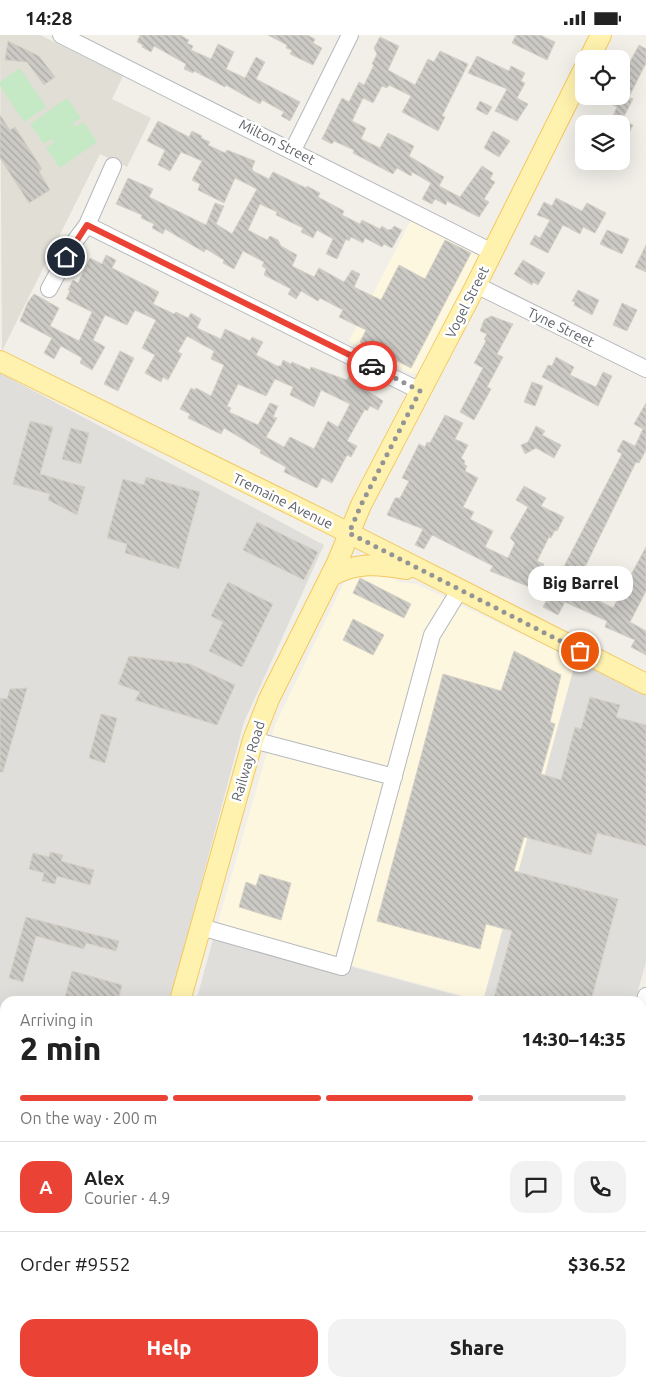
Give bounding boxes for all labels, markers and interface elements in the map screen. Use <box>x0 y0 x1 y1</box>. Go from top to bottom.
text: 14:28 <box>25 7 73 29</box>
map controls <box>575 50 630 170</box>
button: locate <box>575 50 630 105</box>
button: layers <box>575 115 630 170</box>
street label: Milton Street <box>236 116 318 168</box>
pin <box>45 236 87 278</box>
icon: home <box>52 243 80 271</box>
street label: Vogel Street <box>442 263 492 341</box>
street label: Tyne Street <box>525 304 597 350</box>
courier <box>347 341 397 391</box>
icon: car <box>358 352 386 380</box>
street label: Tremaine Avenue <box>230 470 336 532</box>
callout: Big Barrel <box>528 566 632 601</box>
text: Big Barrel <box>542 574 619 592</box>
pin <box>559 630 601 672</box>
icon: bag <box>566 637 594 665</box>
street label: Railway Road <box>228 719 268 803</box>
text: Arriving in <box>20 1011 93 1029</box>
text: 14:30–14:35 <box>521 1028 626 1050</box>
text: 2 min <box>20 1030 101 1066</box>
text: On the way · 200 m <box>20 1109 157 1127</box>
button: chat <box>510 1161 562 1213</box>
button: phone <box>574 1161 626 1213</box>
text: Alex <box>84 1167 124 1189</box>
text: A <box>39 1176 53 1198</box>
text: Courier · 4.9 <box>84 1189 170 1207</box>
text: Order #9552 <box>20 1253 130 1275</box>
text: $36.52 <box>568 1253 626 1275</box>
button: Help <box>20 1319 318 1377</box>
button: Share <box>328 1319 626 1377</box>

